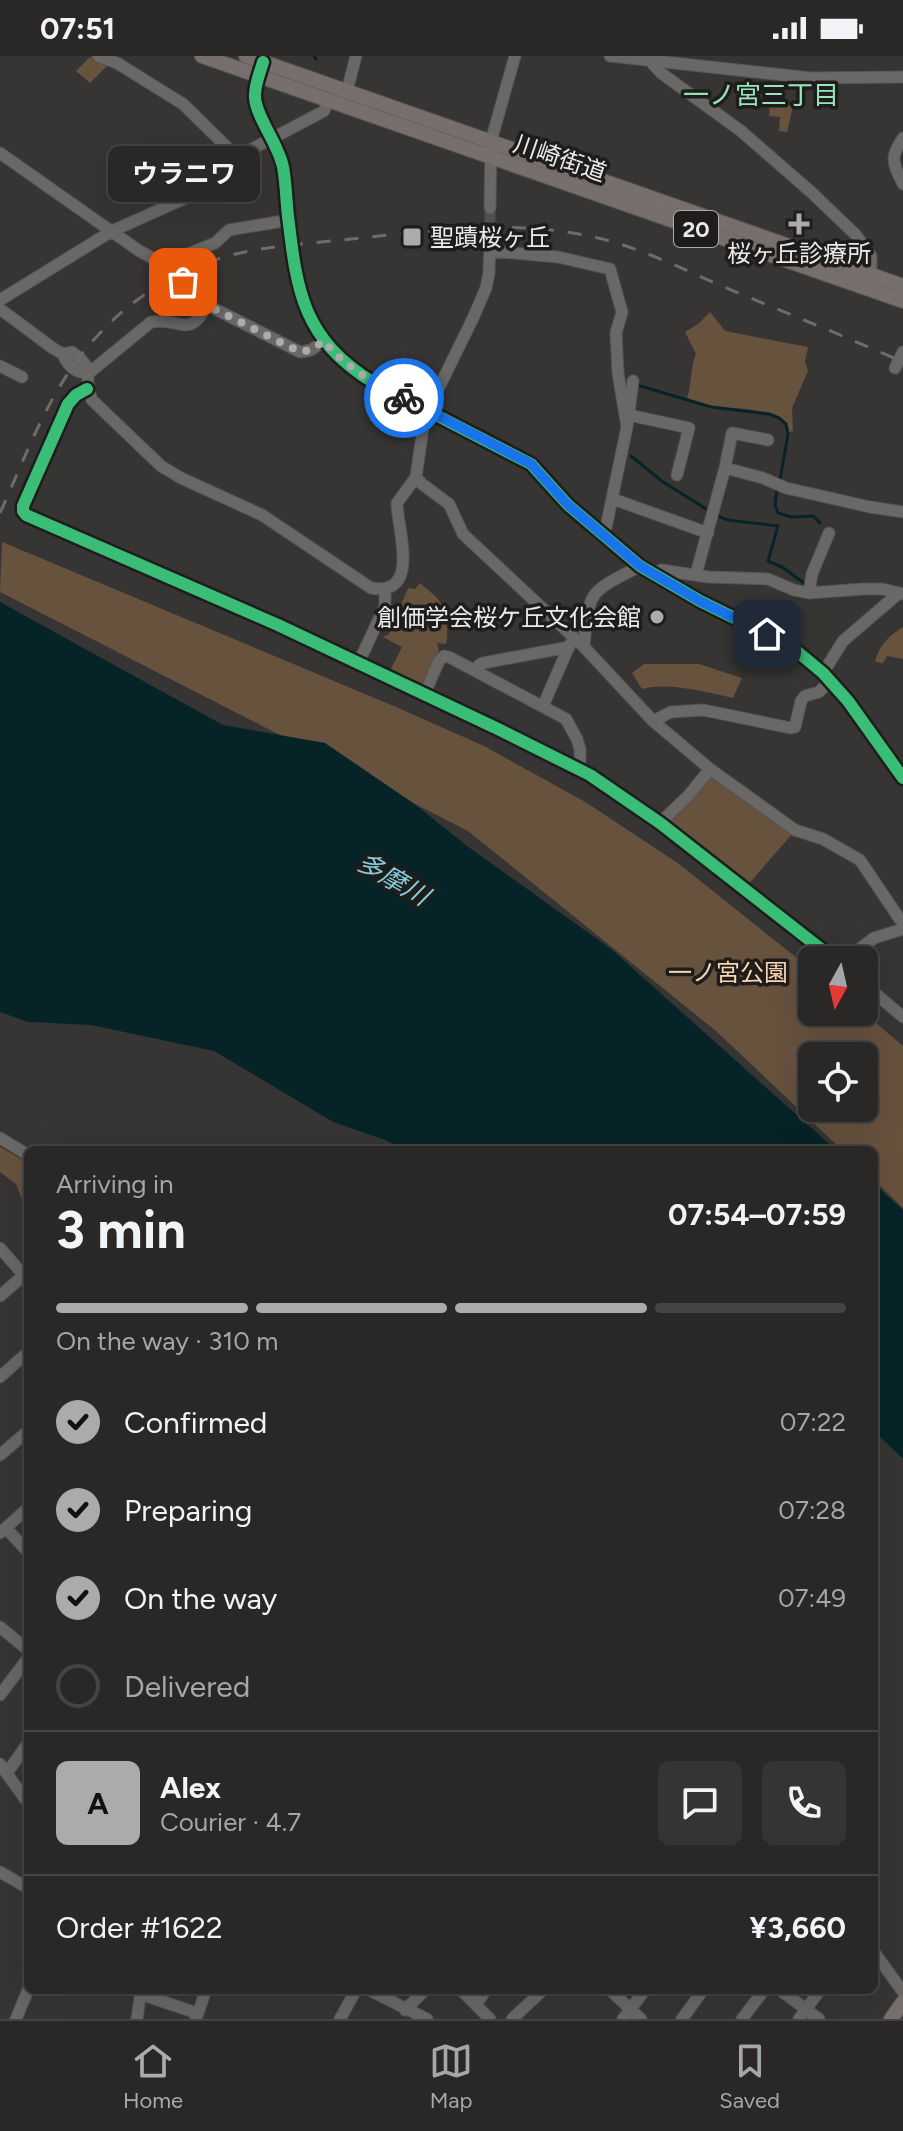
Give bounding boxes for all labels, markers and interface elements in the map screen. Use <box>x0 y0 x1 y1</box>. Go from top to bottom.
text: 07:51 <box>40 10 115 47</box>
district label: 一ノ宮三丁目 <box>683 79 839 111</box>
street label: 川崎街道 <box>510 129 610 187</box>
callout: ウラニワ <box>107 146 259 202</box>
text: ウラニワ <box>132 158 236 190</box>
road number: 20 <box>674 211 718 247</box>
marker: 桜ヶ丘診療所 <box>788 213 810 235</box>
place label: 聖蹟桜ヶ丘 <box>430 223 550 252</box>
marker: 聖蹟桜ヶ丘 <box>401 226 423 248</box>
place label: 桜ヶ丘診療所 <box>727 239 871 268</box>
pin <box>149 248 217 316</box>
icon: bag <box>161 260 205 304</box>
courier <box>364 358 444 438</box>
icon: bike <box>382 376 426 420</box>
pin <box>733 600 801 668</box>
place label: 創価学会桜ケ丘文化会館 <box>377 603 641 632</box>
marker: 創価学会桜ケ丘文化会館 <box>648 608 666 626</box>
icon: home <box>745 612 789 656</box>
water label: 多摩川 <box>351 846 437 914</box>
north arrow <box>798 946 878 1026</box>
map controls <box>798 946 878 1122</box>
park label: 一ノ宮公園 <box>668 958 788 987</box>
button: locate <box>798 1042 878 1122</box>
text: Arriving in <box>56 1168 174 1200</box>
text: 07:54–07:59 <box>668 1196 846 1233</box>
text: 3 min <box>56 1199 186 1261</box>
text: On the way · 310 m <box>56 1325 278 1357</box>
icon: check <box>56 1400 100 1444</box>
text: Confirmed <box>124 1404 267 1441</box>
text: 07:22 <box>780 1406 846 1438</box>
icon: check <box>56 1488 100 1532</box>
text: Preparing <box>124 1492 252 1529</box>
text: 07:28 <box>778 1494 846 1526</box>
icon: check <box>56 1576 100 1620</box>
text: On the way <box>124 1580 277 1617</box>
text: 07:49 <box>778 1582 846 1614</box>
text: Delivered <box>124 1668 250 1705</box>
button: chat <box>658 1761 742 1845</box>
button: phone <box>762 1761 846 1845</box>
text: Alex <box>160 1769 221 1806</box>
text: A <box>87 1785 109 1822</box>
text: Courier · 4.7 <box>160 1806 301 1838</box>
text: Order #1622 <box>56 1909 223 1946</box>
text: ¥3,660 <box>749 1909 846 1946</box>
tab: Home <box>123 2039 183 2114</box>
tab: Map <box>429 2039 473 2114</box>
tab: Saved <box>719 2039 780 2114</box>

